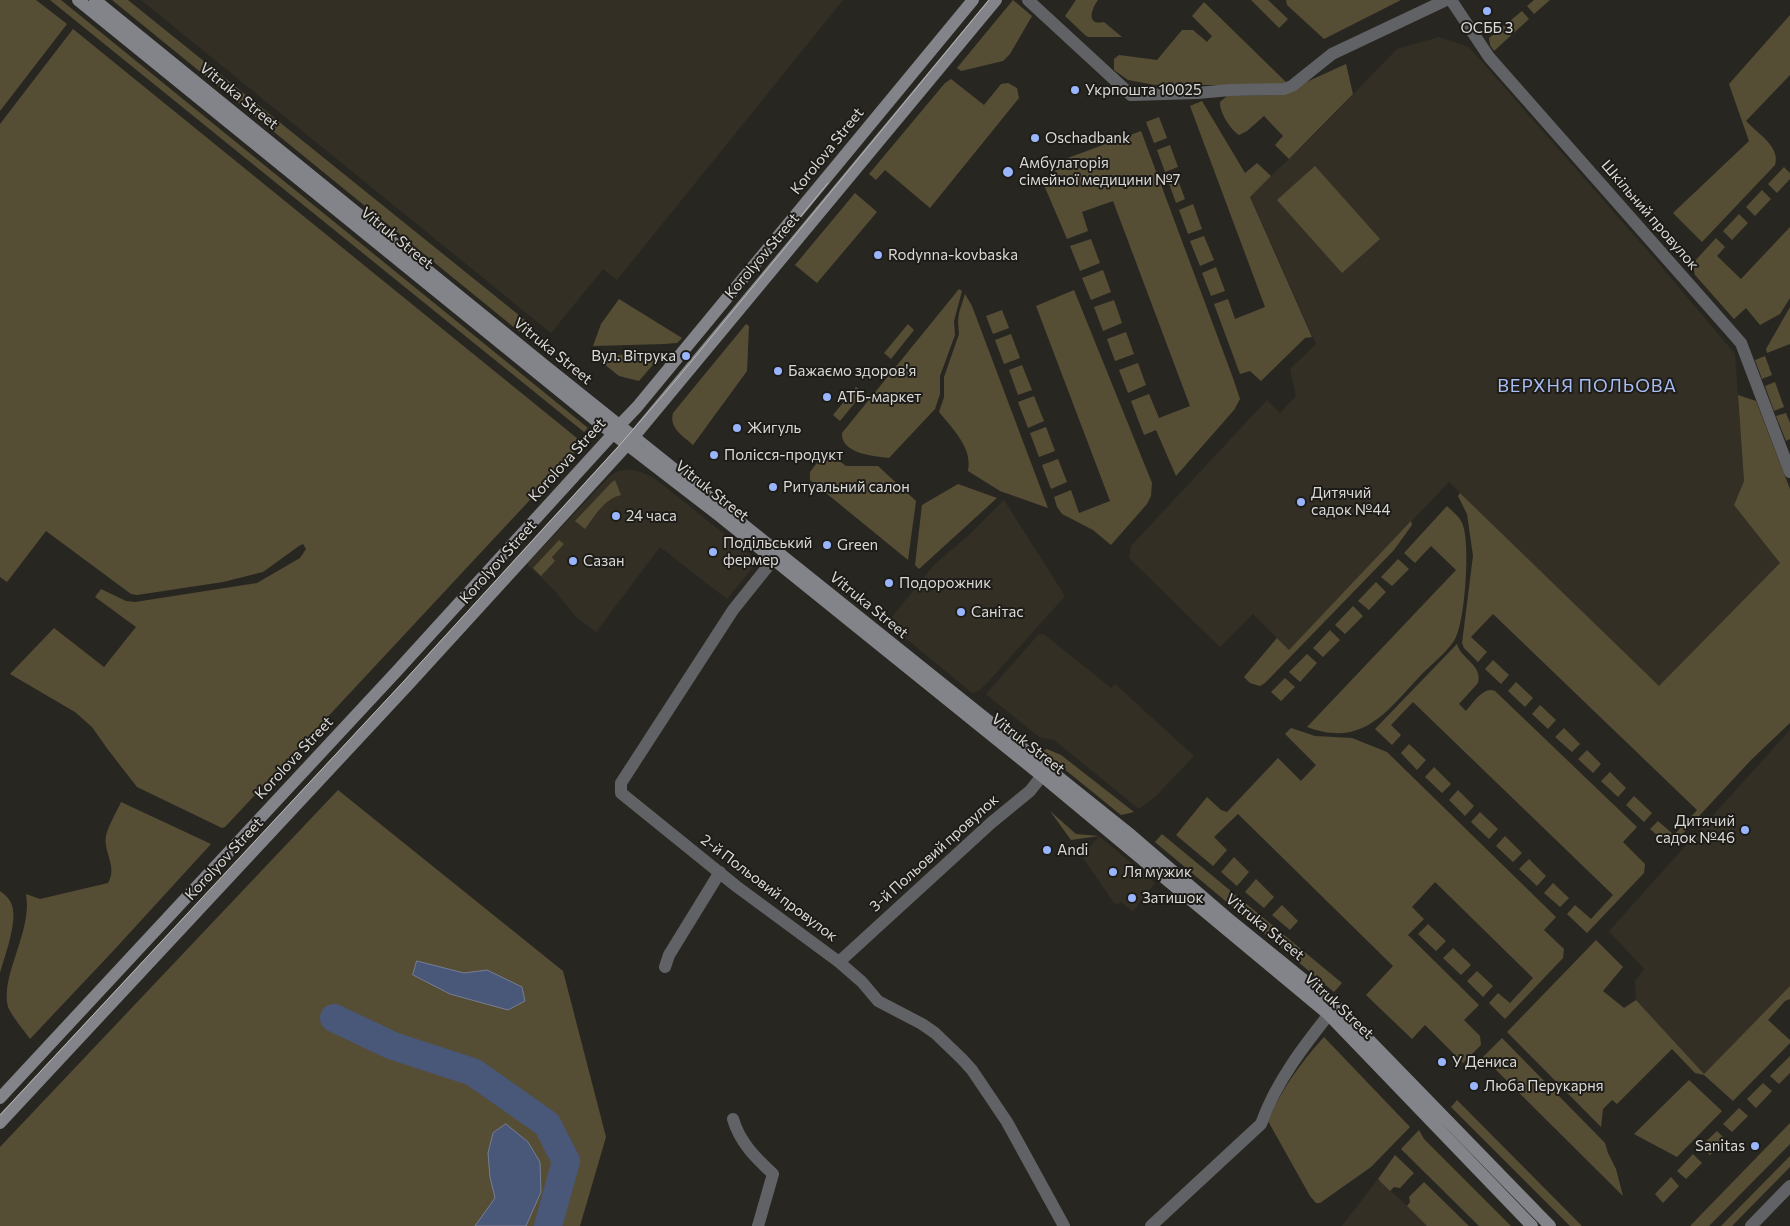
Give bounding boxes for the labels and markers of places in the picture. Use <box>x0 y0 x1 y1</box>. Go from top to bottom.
marker: ОСББ 3 <box>1481 5 1493 17</box>
place label: ОСББ 3 <box>1461 19 1513 37</box>
place label: Укрпошта 10025 <box>1085 81 1202 99</box>
marker: Укрпошта 10025 <box>1069 84 1081 96</box>
place label: Oschadbank <box>1045 129 1130 147</box>
marker: Oschadbank <box>1029 132 1041 144</box>
place label: Амбулаторія сімейної медицини №7 <box>1019 154 1180 189</box>
marker: Амбулаторія сімейної медицини №7 <box>1001 165 1015 179</box>
place label: Rodynna-kovbaska <box>888 246 1018 264</box>
marker: Rodynna-kovbaska <box>872 249 884 261</box>
place label: Вул. Вітрука <box>591 347 676 365</box>
marker: Вул. Вітрука <box>680 350 692 362</box>
place label: Бажаємо здоров'я <box>788 362 916 380</box>
marker: Бажаємо здоров'я <box>772 365 784 377</box>
place label: АТБ-маркет <box>837 388 921 406</box>
marker: АТБ-маркет <box>821 391 833 403</box>
place label: Жигуль <box>747 419 801 437</box>
marker: Жигуль <box>731 422 743 434</box>
place label: Полісся-продукт <box>724 446 843 464</box>
marker: Полісся-продукт <box>708 449 720 461</box>
place label: Ритуальний салон <box>783 478 910 496</box>
marker: Ритуальний салон <box>767 481 779 493</box>
place label: Дитячий садок №44 <box>1311 484 1390 519</box>
marker: Дитячий садок №44 <box>1295 496 1307 508</box>
place label: 24 часа <box>626 507 677 525</box>
marker: 24 часа <box>610 510 622 522</box>
place label: Подільський фермер <box>723 534 812 569</box>
place label: Green <box>837 536 878 554</box>
marker: Green <box>821 539 833 551</box>
marker: Подільський фермер <box>707 546 719 558</box>
place label: Сазан <box>583 552 625 570</box>
marker: Сазан <box>567 555 579 567</box>
place label: Подорожник <box>899 574 991 592</box>
marker: Подорожник <box>883 577 895 589</box>
place label: Санітас <box>971 603 1024 621</box>
marker: Санітас <box>955 606 967 618</box>
place label: Дитячий садок №46 <box>1655 812 1735 847</box>
marker: Дитячий садок №46 <box>1739 824 1751 836</box>
place label: Andi <box>1057 841 1088 859</box>
marker: Andi <box>1041 844 1053 856</box>
place label: Ля мужик <box>1123 863 1192 881</box>
marker: Ля мужик <box>1107 866 1119 878</box>
place label: Затишок <box>1142 889 1203 907</box>
marker: Затишок <box>1126 892 1138 904</box>
place label: У Дениса <box>1452 1053 1517 1071</box>
marker: У Дениса <box>1436 1056 1448 1068</box>
place label: Люба Перукарня <box>1484 1077 1604 1095</box>
marker: Люба Перукарня <box>1468 1080 1480 1092</box>
place label: Sanitas <box>1695 1137 1745 1155</box>
marker: Sanitas <box>1749 1140 1761 1152</box>

